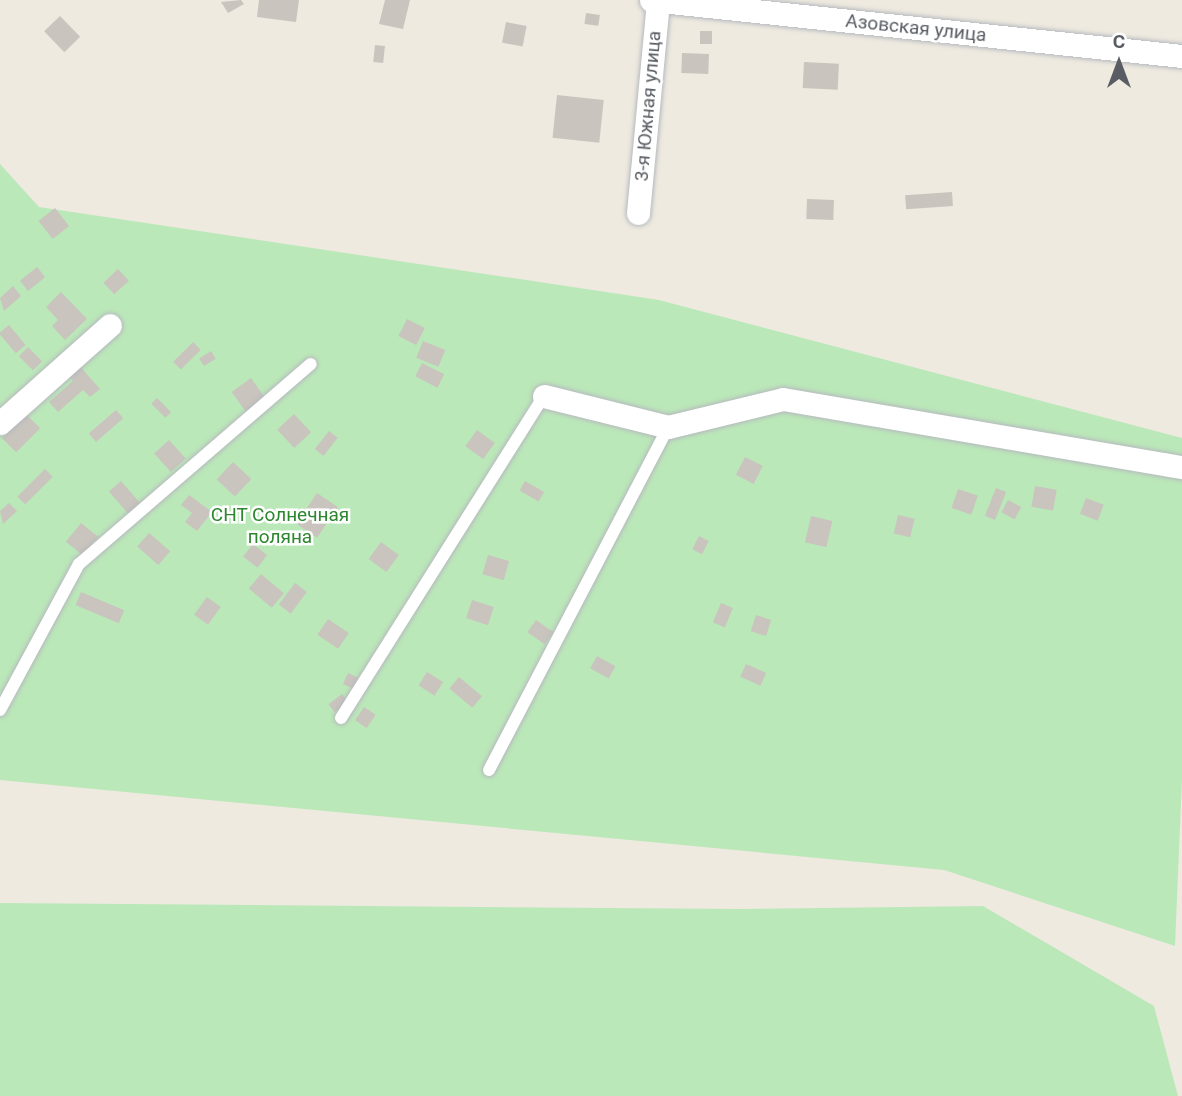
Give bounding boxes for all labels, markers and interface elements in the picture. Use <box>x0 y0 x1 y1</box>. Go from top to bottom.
street label: Азовская улица <box>844 9 988 47</box>
north arrow <box>1084 28 1154 98</box>
street label: 3-я Южная улица <box>630 30 666 182</box>
text: С <box>1113 30 1125 53</box>
park label: СНТ Солнечная поляна <box>211 504 349 548</box>

